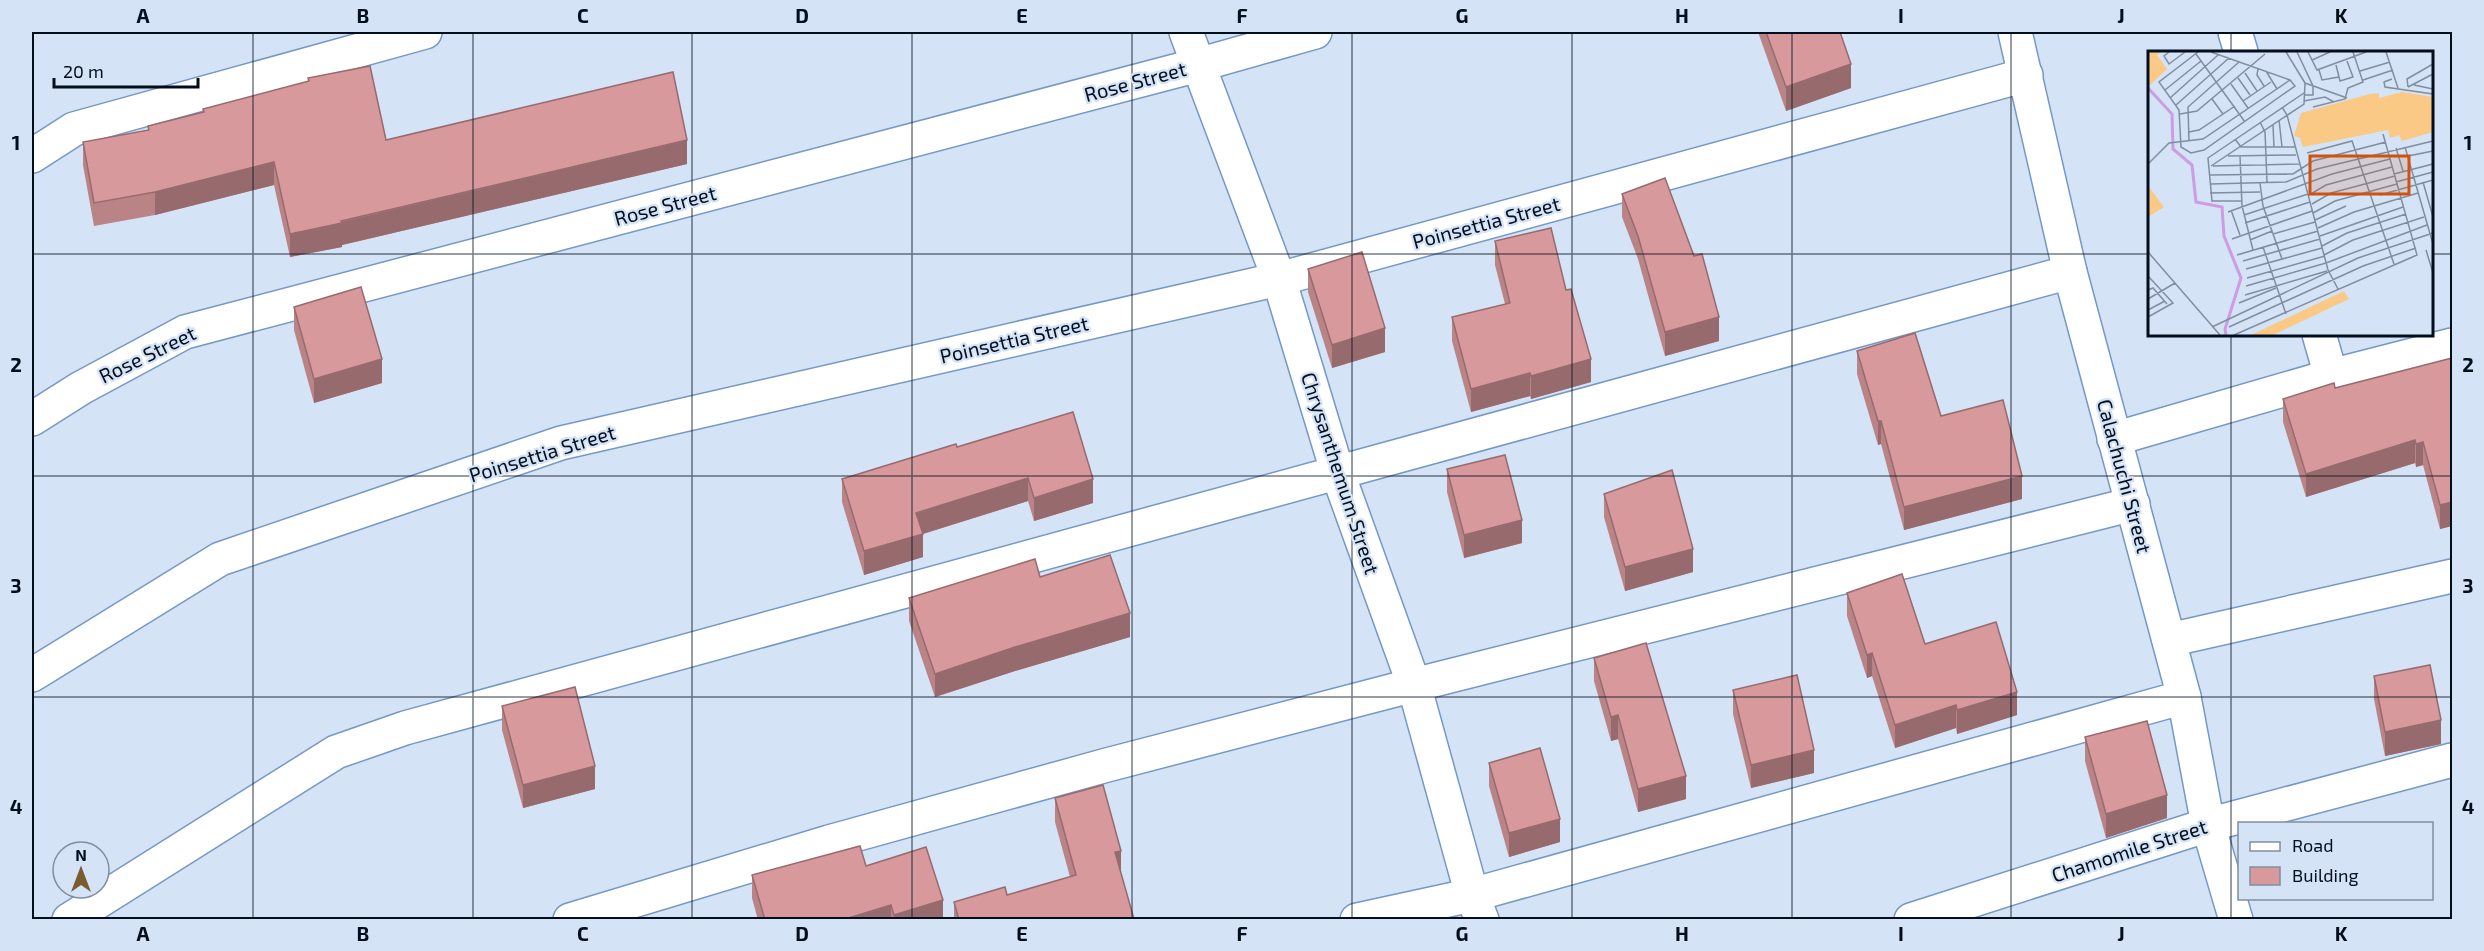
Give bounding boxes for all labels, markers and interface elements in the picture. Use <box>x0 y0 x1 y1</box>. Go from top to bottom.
text: A <box>136 3 150 27</box>
text: B <box>357 3 369 27</box>
text: C <box>577 3 589 27</box>
text: D <box>795 3 809 27</box>
text: E <box>1016 3 1028 27</box>
text: F <box>1236 3 1248 27</box>
text: G <box>1456 3 1468 27</box>
text: H <box>1675 3 1689 27</box>
text: I <box>1898 3 1904 27</box>
text: J <box>2117 3 2125 27</box>
text: K <box>2335 3 2348 27</box>
scale bar <box>54 51 198 89</box>
inset map <box>2148 51 2433 336</box>
street label: Rose Street <box>1081 56 1189 106</box>
text: 20 m <box>63 60 104 82</box>
text: 1 <box>12 130 20 154</box>
text: 1 <box>2464 130 2472 154</box>
street label: Rose Street <box>611 180 719 230</box>
street label: Poinsettia Street <box>1410 191 1563 253</box>
street label: Poinsettia Street <box>937 310 1091 368</box>
street label: Rose Street <box>95 320 200 388</box>
text: 2 <box>10 352 22 376</box>
text: 2 <box>2462 352 2474 376</box>
street label: Chrysanthemum Street <box>1297 369 1385 577</box>
street label: Calachuchi Street <box>2093 396 2157 556</box>
street label: Poinsettia Street <box>466 419 618 487</box>
text: 3 <box>10 573 22 597</box>
text: 3 <box>2462 573 2474 597</box>
text: 4 <box>10 794 23 818</box>
text: 4 <box>2462 794 2475 818</box>
street label: Chamomile Street <box>2048 813 2210 886</box>
legend <box>2238 822 2433 900</box>
text: Road <box>2292 834 2333 856</box>
north arrow <box>51 840 111 900</box>
text: N <box>75 845 87 864</box>
text: Building <box>2292 864 2359 886</box>
text: A <box>136 921 150 945</box>
text: B <box>357 921 369 945</box>
text: C <box>577 921 589 945</box>
text: D <box>795 921 809 945</box>
text: E <box>1016 921 1028 945</box>
text: F <box>1236 921 1248 945</box>
text: G <box>1456 921 1468 945</box>
text: H <box>1675 921 1689 945</box>
text: I <box>1898 921 1904 945</box>
text: J <box>2117 921 2125 945</box>
text: K <box>2335 921 2348 945</box>

